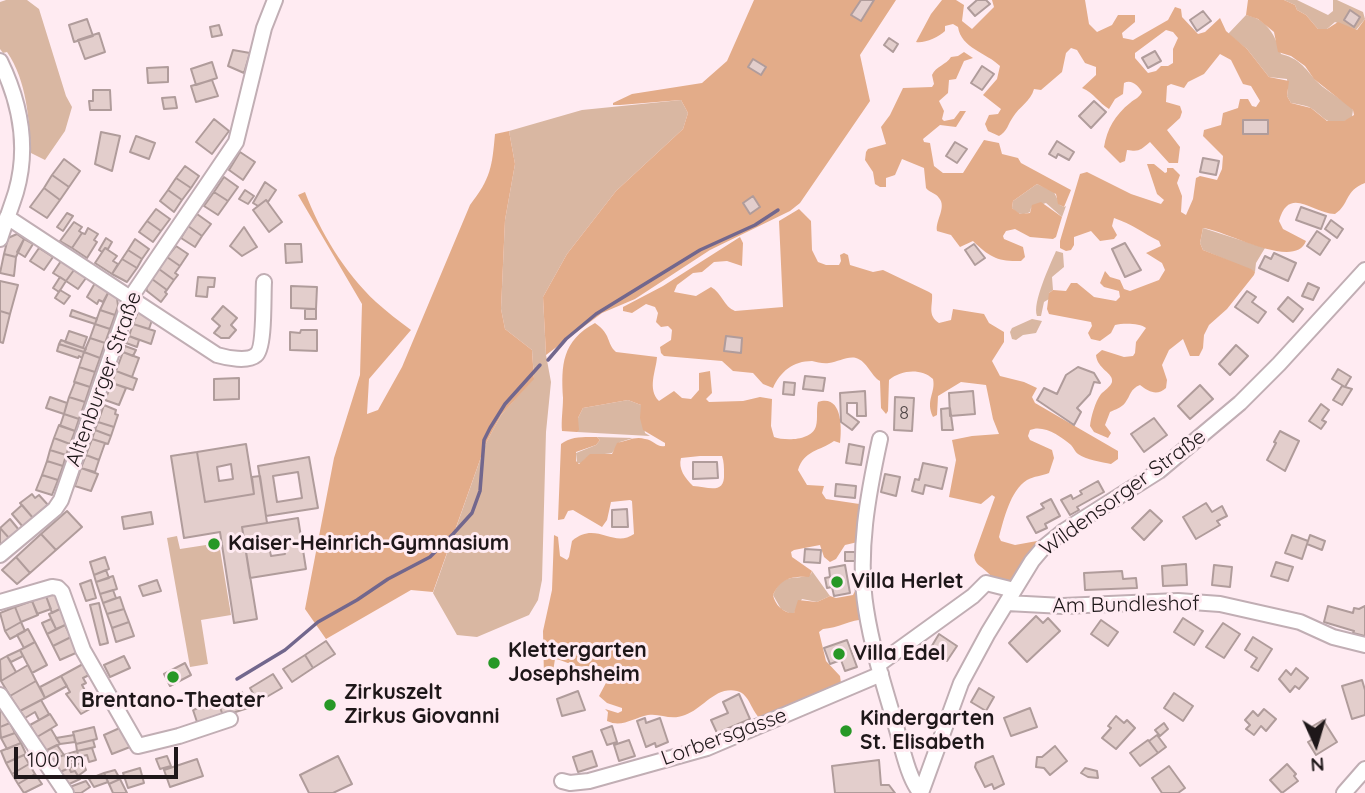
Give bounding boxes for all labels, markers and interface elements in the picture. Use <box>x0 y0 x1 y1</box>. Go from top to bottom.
street label: Altenburger Straße <box>61 288 147 470</box>
house number: 8 <box>899 403 909 425</box>
street label: Wildensorger Straße <box>1035 424 1211 562</box>
place label: Kaiser-Heinrich-Gymnasium <box>228 531 509 557</box>
marker: Kaiser-Heinrich-Gymnasium <box>206 536 222 552</box>
place label: Villa Herlet <box>851 569 964 595</box>
marker: Villa Herlet <box>829 574 845 590</box>
street label: Am Bundleshof <box>1052 591 1200 619</box>
place label: Klettergarten Josephsheim <box>508 638 647 688</box>
place label: Villa Edel <box>853 641 946 667</box>
marker: Villa Edel <box>831 646 847 662</box>
marker: Klettergarten Josephsheim <box>486 655 502 671</box>
marker: Brentano-Theater <box>165 669 181 685</box>
place label: Zirkuszelt Zirkus Giovanni <box>344 680 499 730</box>
place label: Brentano-Theater <box>81 688 265 714</box>
marker: Zirkuszelt Zirkus Giovanni <box>322 697 338 713</box>
street label: Lorbersgasse <box>658 703 790 771</box>
place label: Kindergarten St. Elisabeth <box>860 706 995 756</box>
north arrow <box>1281 709 1351 779</box>
marker: Kindergarten St. Elisabeth <box>838 723 854 739</box>
scale bar <box>18 734 182 778</box>
text: 100 m <box>27 746 85 772</box>
text: N <box>1310 752 1325 777</box>

